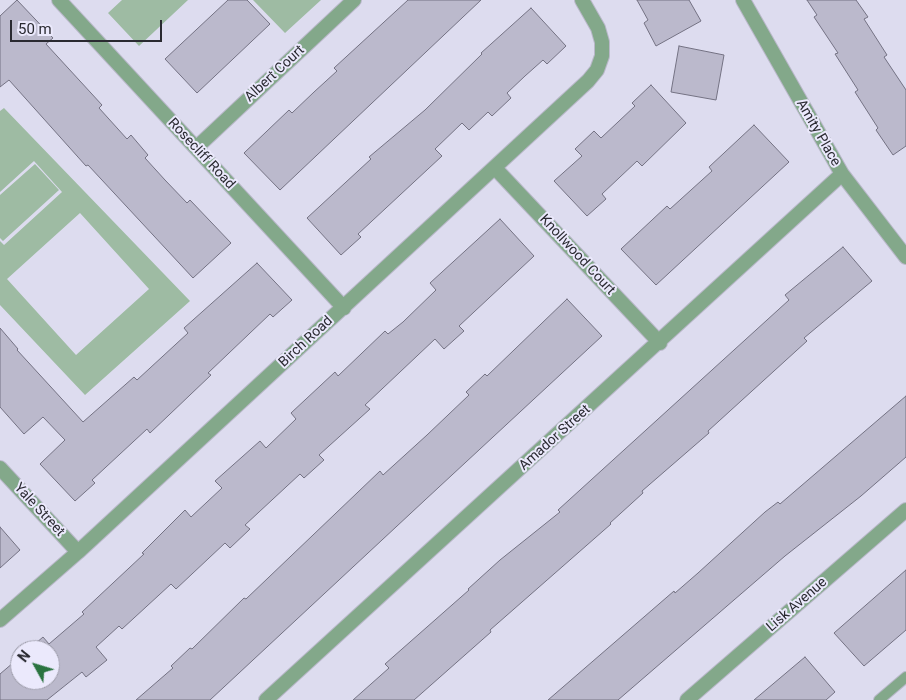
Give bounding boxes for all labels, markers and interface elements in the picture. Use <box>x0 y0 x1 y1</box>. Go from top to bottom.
scale bar <box>12 10 165 42</box>
text: 50 m <box>18 20 52 38</box>
street label: Albert Court <box>242 42 308 106</box>
street label: Amity Place <box>792 97 844 169</box>
street label: Rosecliff Road <box>164 115 238 193</box>
street label: Knollwood Court <box>536 211 618 299</box>
street label: Birch Road <box>276 313 336 371</box>
street label: Amador Street <box>516 402 594 474</box>
street label: Yale Street <box>10 480 68 540</box>
street label: Lisk Avenue <box>763 574 831 636</box>
north arrow <box>10 640 60 690</box>
text: N <box>15 647 33 665</box>

